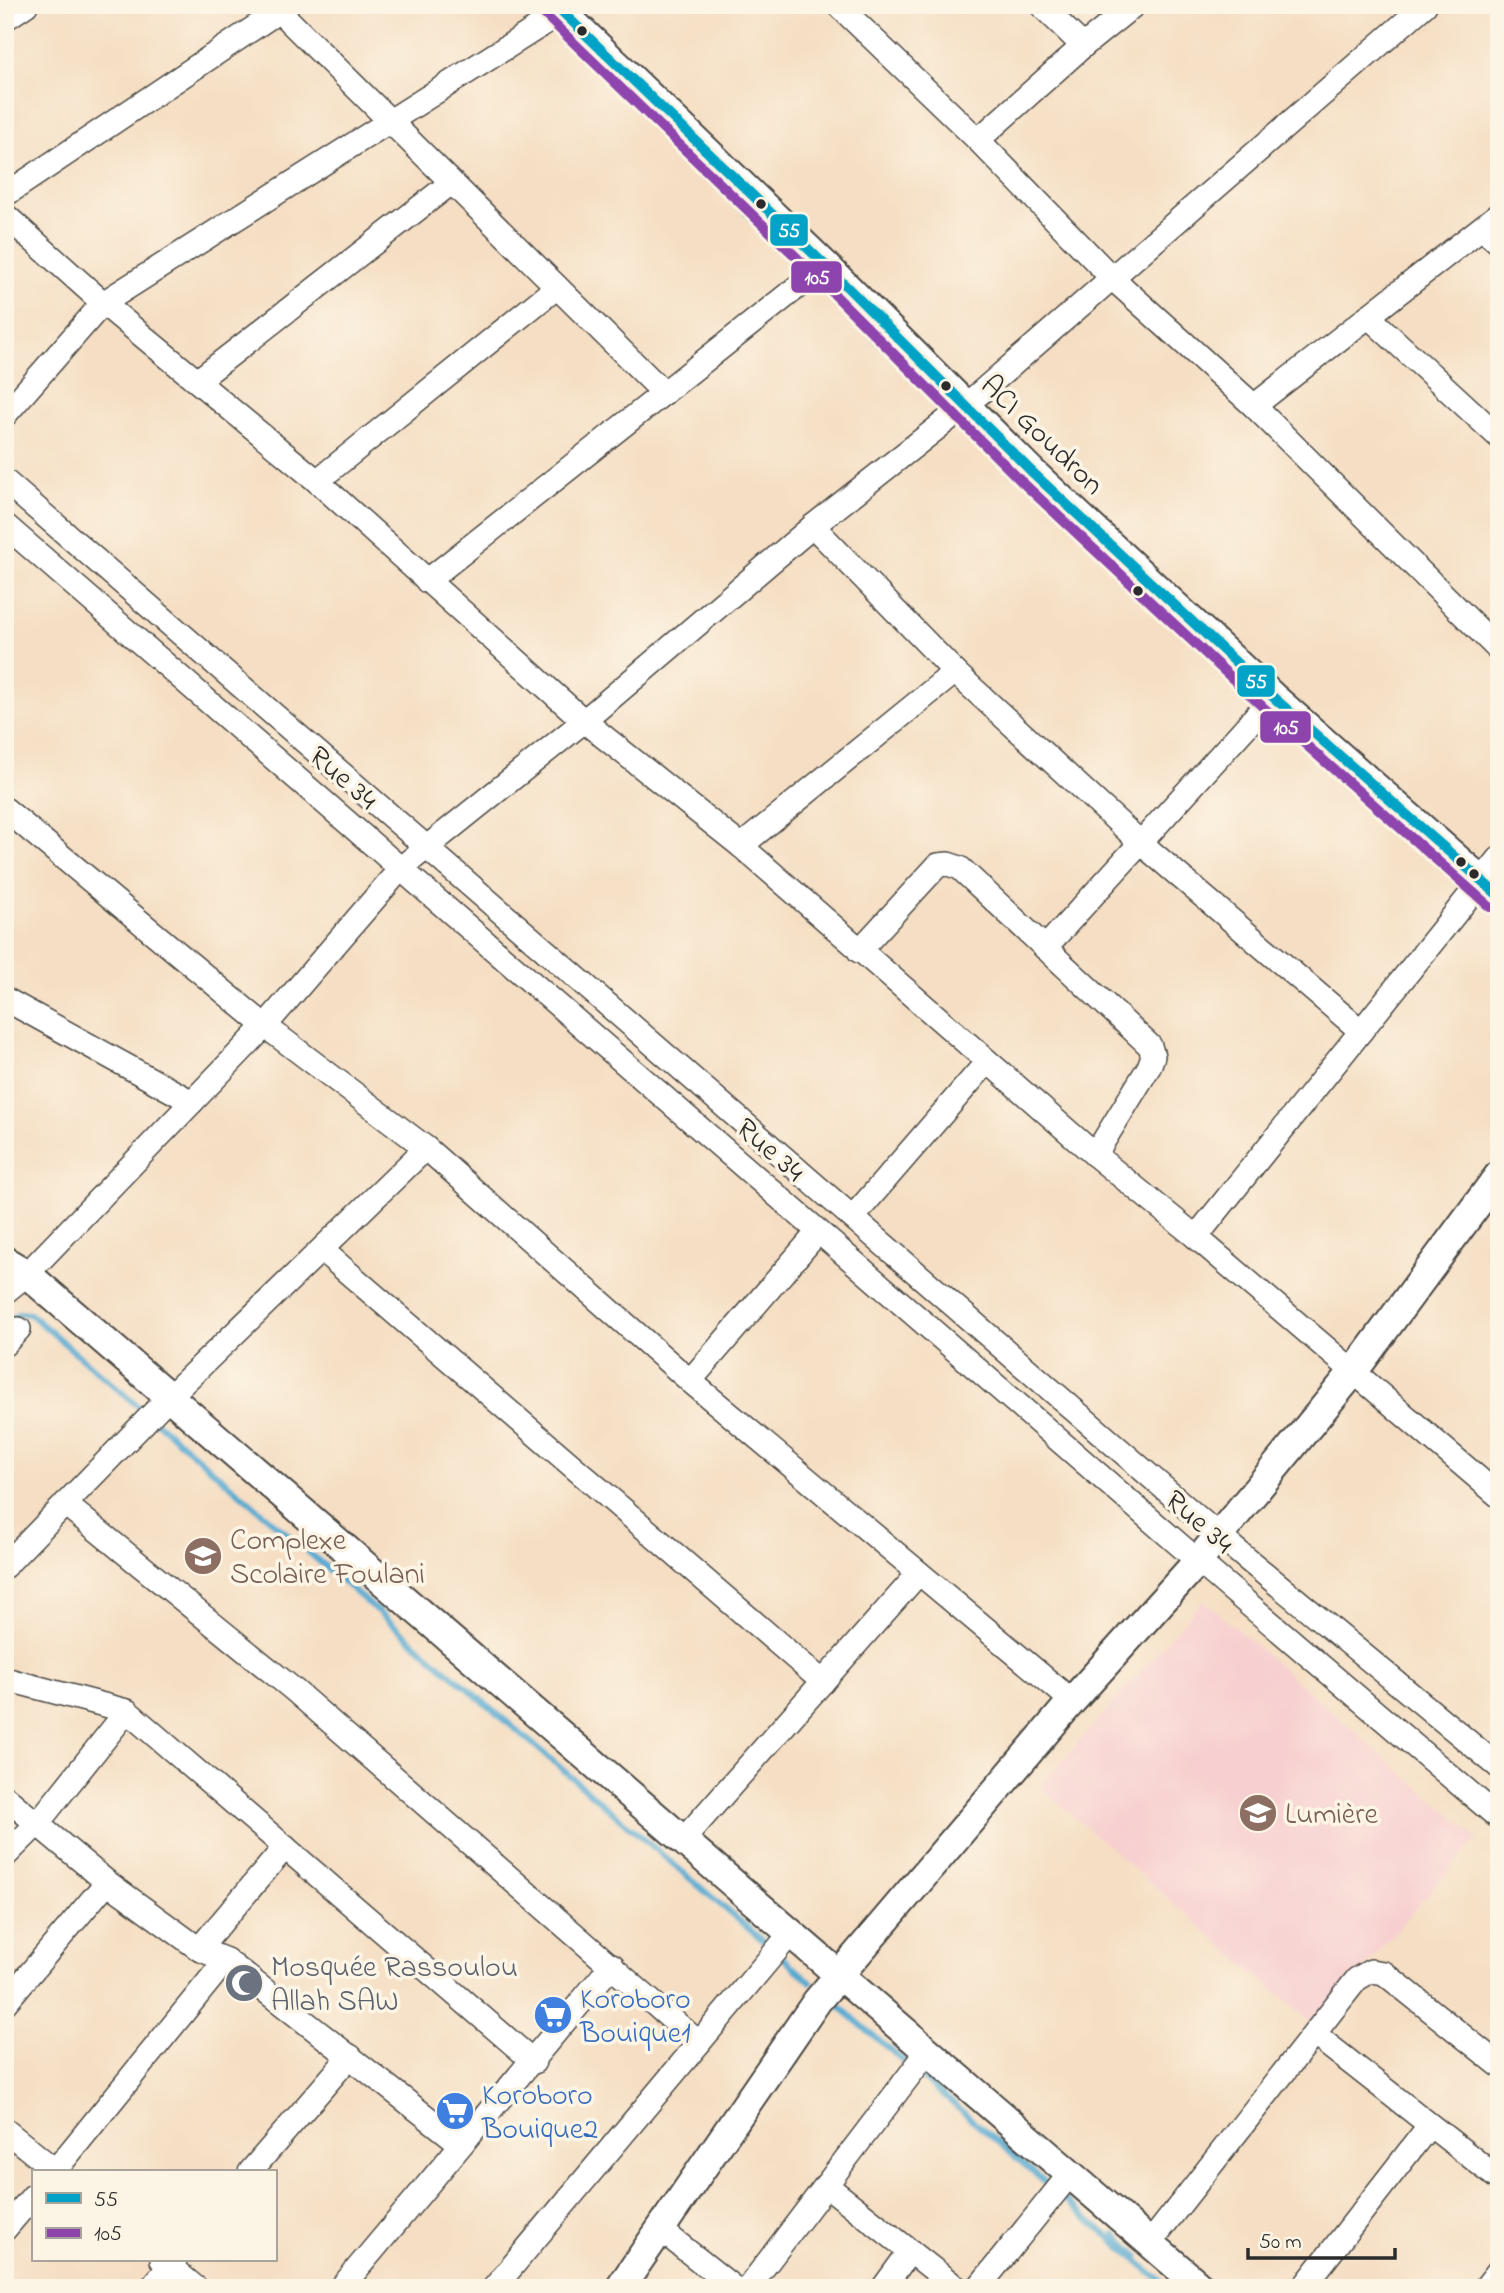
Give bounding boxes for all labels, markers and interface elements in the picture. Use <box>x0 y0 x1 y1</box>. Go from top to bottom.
unlabelled marker <box>575 24 589 38</box>
unlabelled marker <box>754 197 768 211</box>
line badge: 55 <box>769 213 809 247</box>
text: 55 <box>778 219 800 246</box>
line badge: 105 <box>790 260 843 294</box>
text: 105 <box>804 266 830 293</box>
street label: ACI Goudron <box>969 366 1113 507</box>
unlabelled marker <box>939 379 953 393</box>
unlabelled marker <box>1131 584 1145 598</box>
line badge: 55 <box>1236 664 1276 698</box>
text: 55 <box>1245 670 1267 697</box>
line badge: 105 <box>1259 710 1312 744</box>
text: 105 <box>1273 716 1299 743</box>
street label: Rue 34 <box>298 737 386 822</box>
unlabelled marker <box>1454 855 1468 869</box>
unlabelled marker <box>1467 867 1481 881</box>
street label: Rue 34 <box>725 1109 813 1194</box>
street label: Rue 34 <box>1154 1481 1242 1566</box>
place label: Complexe Scolaire Foulani <box>230 1520 425 1598</box>
school or university icon: Complexe Scolaire Foulani <box>182 1535 224 1577</box>
school or university icon: Lumière <box>1237 1792 1279 1834</box>
place label: Lumière <box>1285 1794 1379 1838</box>
place label: Mosquée Rassoulou Allah SAW <box>271 1947 518 2025</box>
mosque icon: Mosquée Rassoulou Allah SAW <box>223 1962 265 2004</box>
place label: Koroboro Bouique1 <box>579 1979 691 2057</box>
supermarket icon: Koroboro Bouique1 <box>532 1994 574 2036</box>
place label: Koroboro Bouique2 <box>481 2075 598 2153</box>
supermarket icon: Koroboro Bouique2 <box>434 2090 476 2132</box>
legend <box>32 2170 276 2262</box>
text: 55 <box>94 2186 118 2216</box>
scale bar <box>1248 2216 1396 2260</box>
text: 105 <box>94 2220 122 2250</box>
text: 50 m <box>1259 2228 1302 2258</box>

